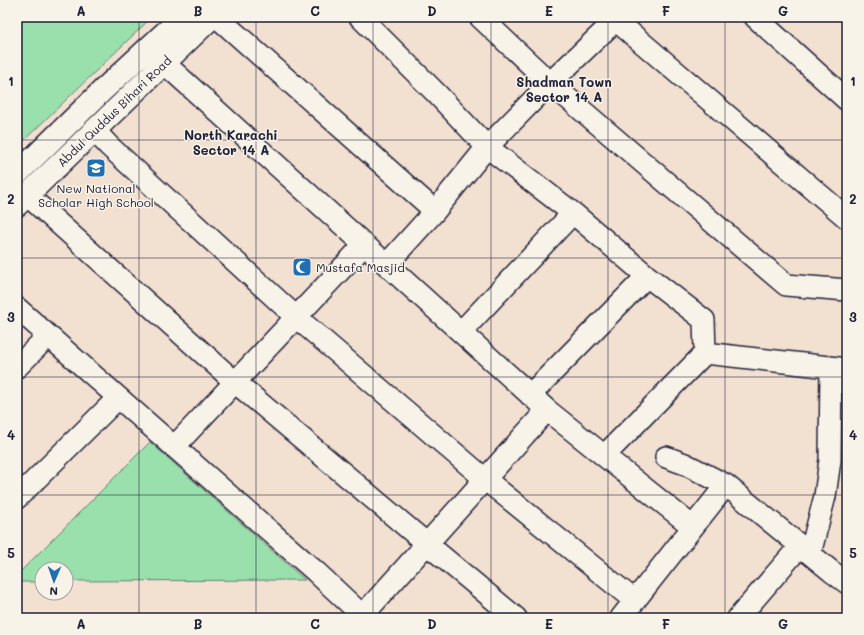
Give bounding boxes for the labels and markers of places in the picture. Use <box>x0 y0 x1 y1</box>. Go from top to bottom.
school or university icon: New National Scholar High School <box>85 157 107 179</box>
place label: New National Scholar High School <box>38 180 154 210</box>
mosque icon: Mustafa Masjid <box>291 256 313 278</box>
place label: Mustafa Masjid <box>316 259 405 275</box>

